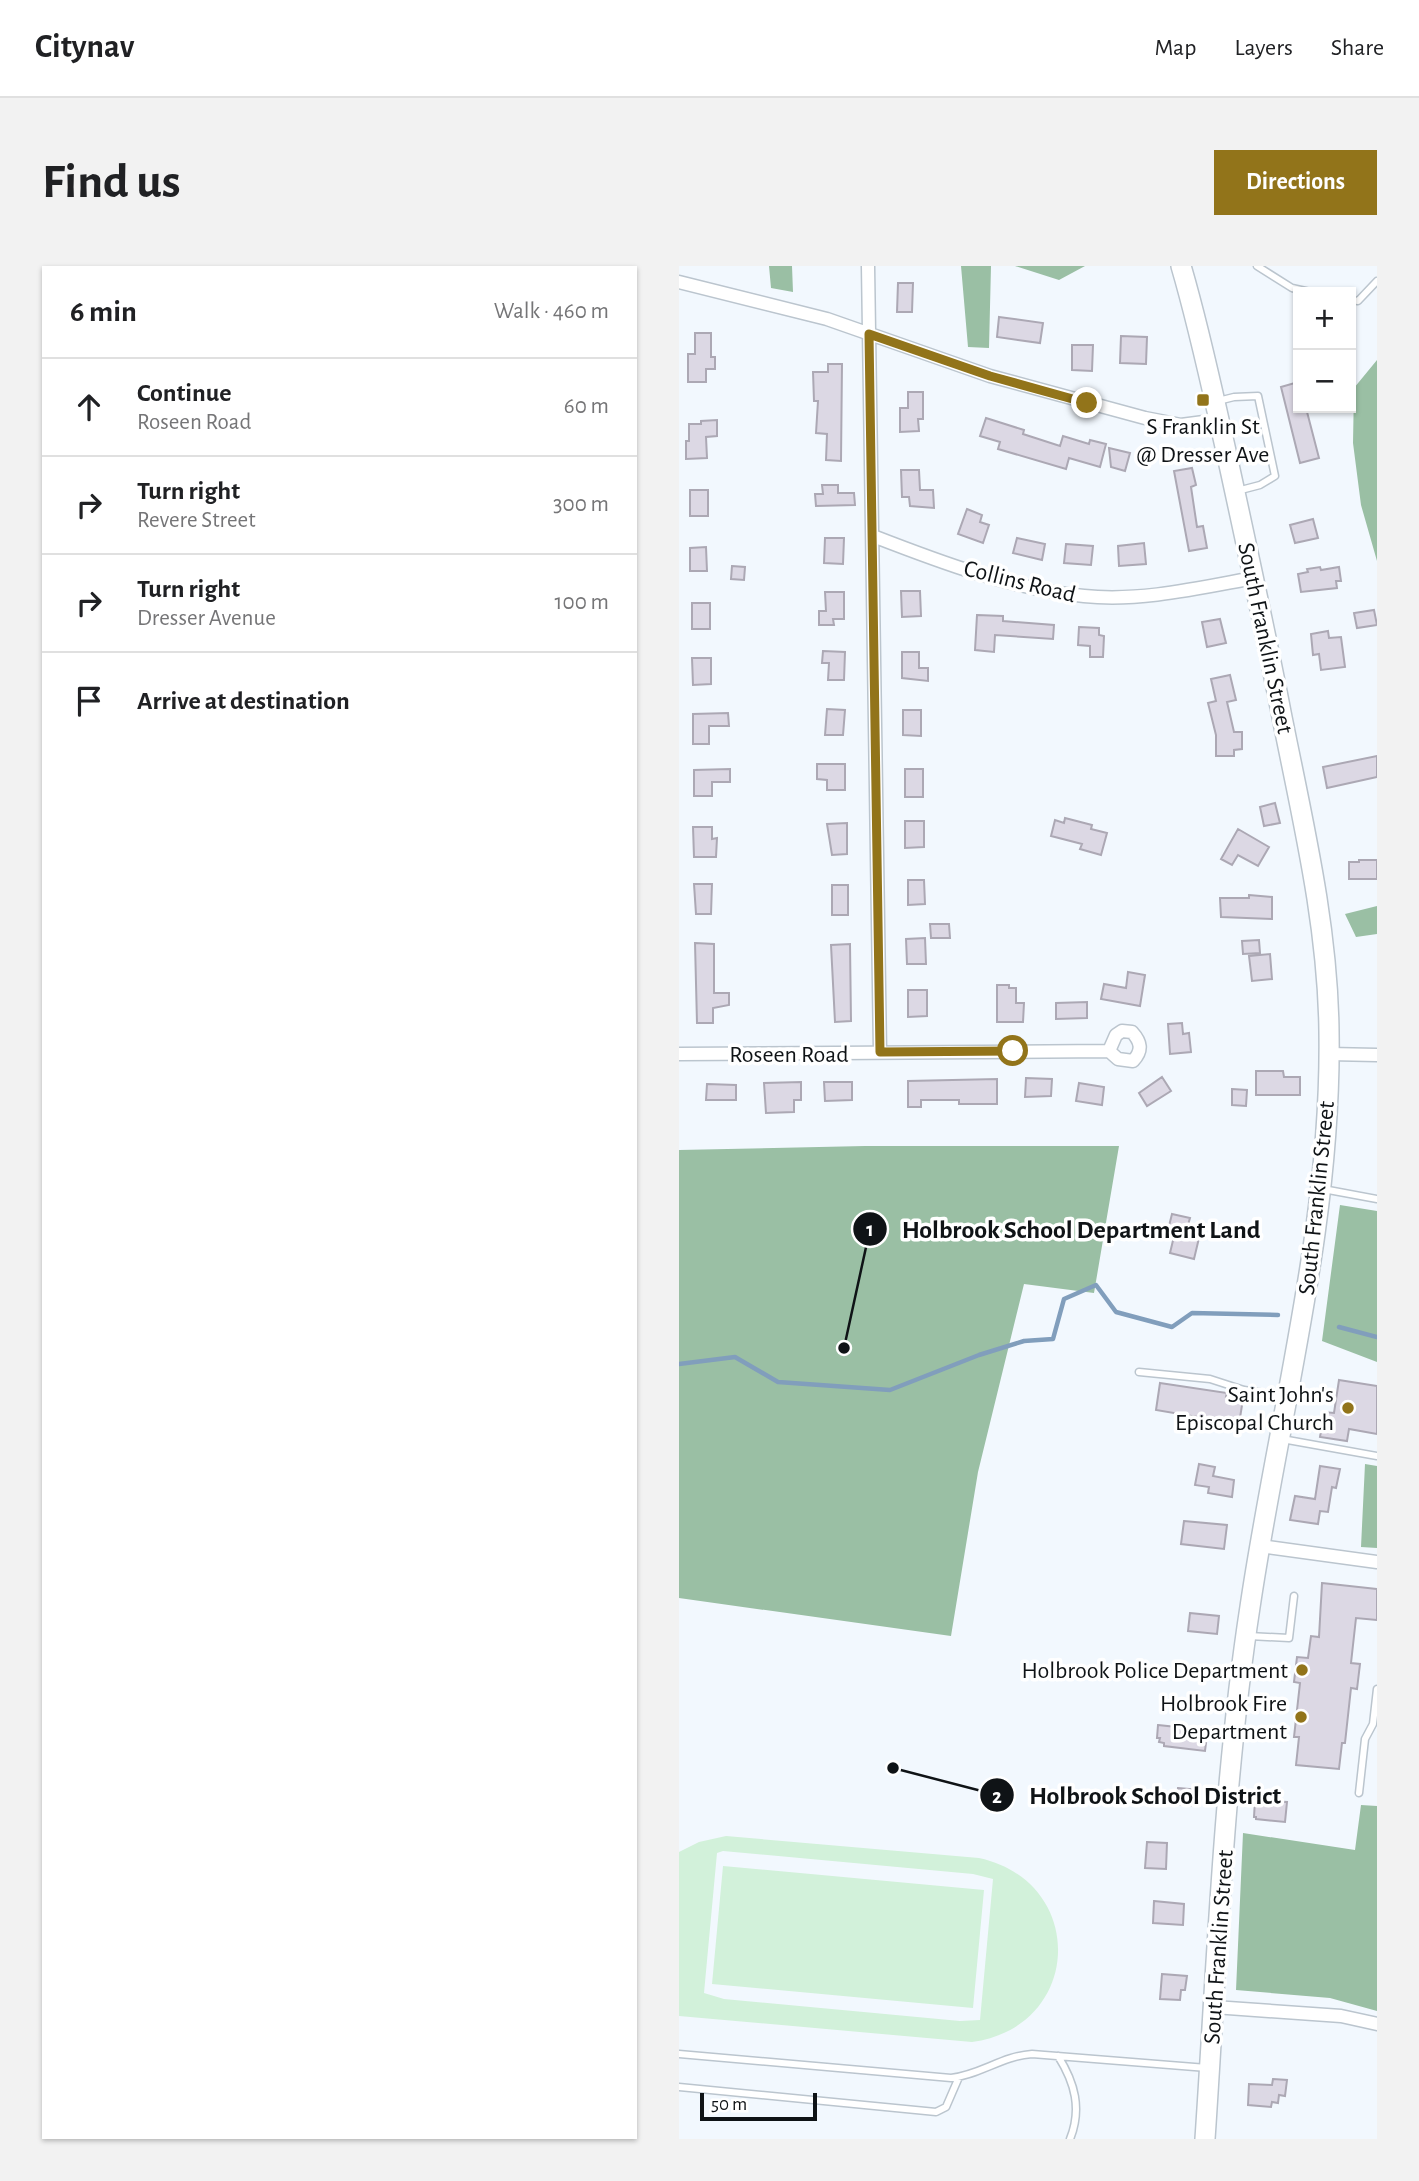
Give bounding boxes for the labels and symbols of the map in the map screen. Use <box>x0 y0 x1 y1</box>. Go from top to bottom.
route end <box>1071 387 1102 418</box>
marker: S Franklin St @ Dresser Ave <box>1195 392 1211 408</box>
place label: S Franklin St @ Dresser Ave <box>1137 415 1269 467</box>
street label: South Franklin Street <box>1233 540 1297 736</box>
street label: Collins Road <box>961 556 1078 607</box>
route start <box>997 1035 1028 1066</box>
street label: Roseen Road <box>729 1043 849 1067</box>
street label: South Franklin Street <box>1295 1100 1339 1296</box>
callout: Holbrook School Department Land <box>852 1205 1274 1252</box>
text: Holbrook School Department Land <box>902 1217 1261 1243</box>
text: 1 <box>866 1219 874 1240</box>
place label: Saint John's Episcopal Church <box>1175 1383 1334 1435</box>
marker: Saint John's Episcopal Church <box>1340 1400 1356 1416</box>
place label: Holbrook Police Department <box>1021 1659 1288 1683</box>
marker: Holbrook Police Department <box>1294 1662 1310 1678</box>
place label: Holbrook Fire Department <box>1160 1692 1287 1744</box>
marker: Holbrook Fire Department <box>1293 1709 1309 1725</box>
callout: Holbrook School District <box>980 1772 1295 1819</box>
text: Holbrook School District <box>1029 1783 1281 1809</box>
text: 2 <box>992 1786 1002 1807</box>
street label: South Franklin Street <box>1200 1849 1238 2045</box>
scale bar <box>700 2090 817 2122</box>

